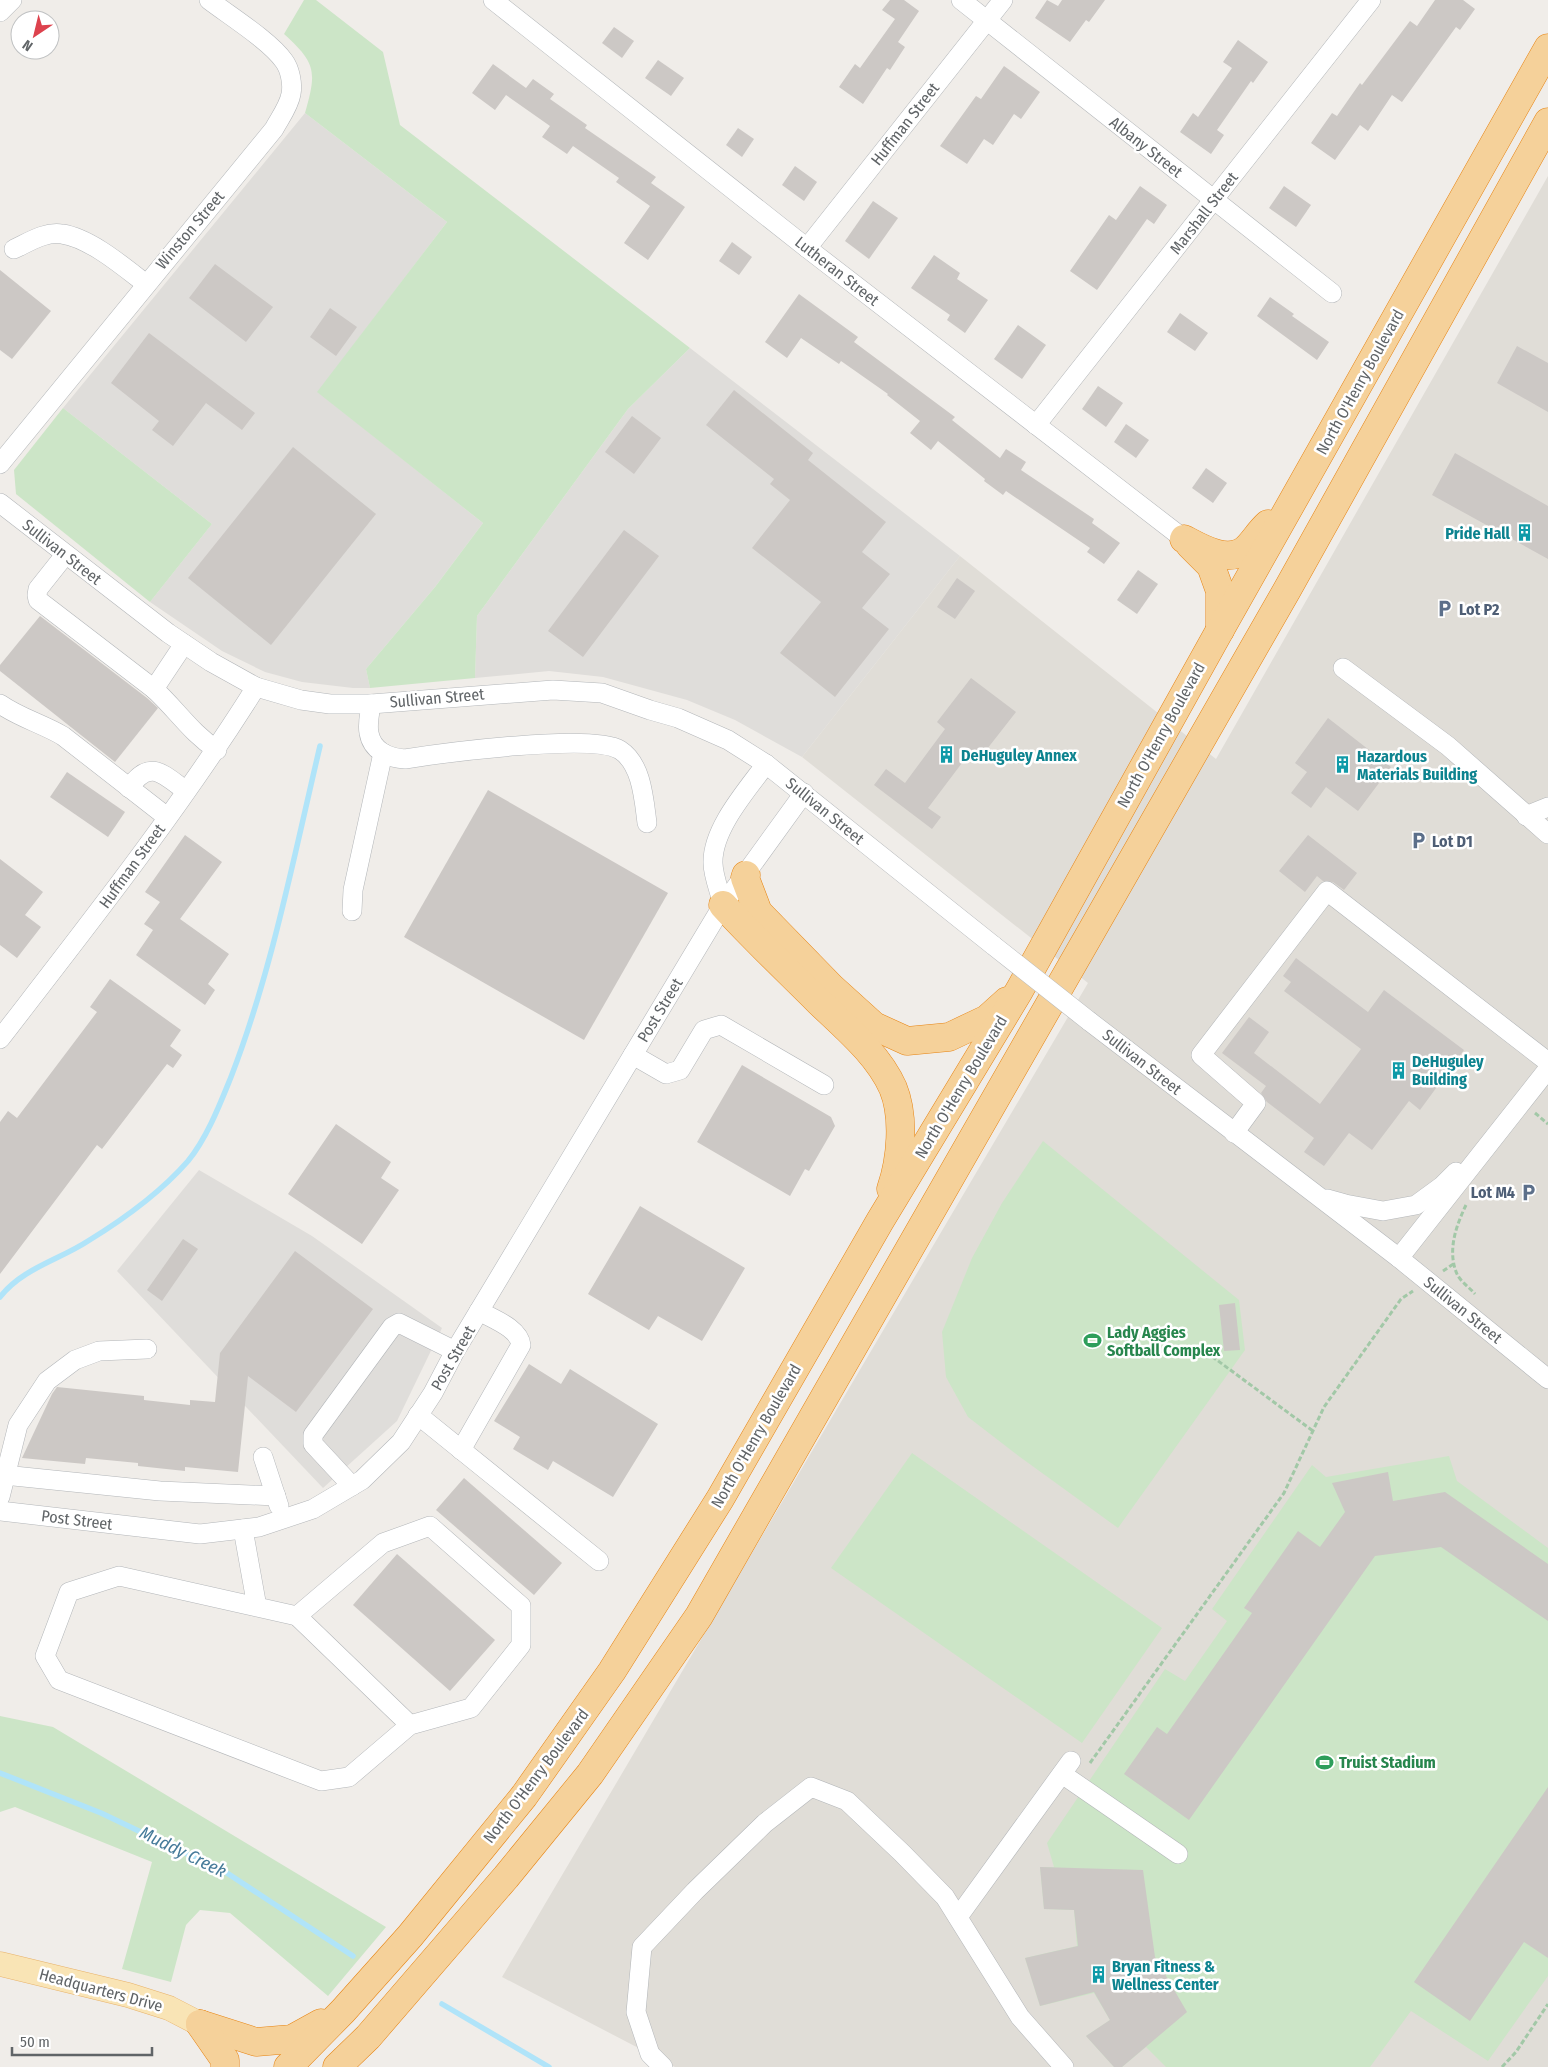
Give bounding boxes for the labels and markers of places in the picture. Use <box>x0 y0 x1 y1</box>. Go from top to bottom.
building icon: Pride Hall <box>1514 523 1534 543</box>
place label: Pride Hall <box>1445 524 1511 543</box>
parking icon: Lot P2 <box>1435 599 1455 619</box>
place label: Lot P2 <box>1459 600 1500 619</box>
building icon: DeHuguley Annex <box>937 745 957 765</box>
place label: DeHuguley Annex <box>961 746 1077 765</box>
place label: Hazardous Materials Building <box>1357 747 1477 784</box>
building icon: Hazardous Materials Building <box>1333 755 1353 775</box>
parking icon: Lot D1 <box>1408 831 1428 851</box>
place label: Lot D1 <box>1432 832 1473 851</box>
place label: DeHuguley Building <box>1412 1052 1484 1089</box>
building icon: DeHuguley Building <box>1388 1060 1408 1080</box>
parking icon: Lot M4 <box>1519 1182 1539 1202</box>
place label: Lot M4 <box>1471 1183 1515 1202</box>
place label: Lady Aggies Softball Complex <box>1107 1323 1221 1360</box>
sports icon: Lady Aggies Softball Complex <box>1083 1331 1103 1351</box>
sports icon: Truist Stadium <box>1315 1752 1335 1772</box>
place label: Truist Stadium <box>1339 1753 1436 1772</box>
place label: Bryan Fitness & Wellness Center <box>1112 1957 1219 1994</box>
building icon: Bryan Fitness & Wellness Center <box>1088 1965 1108 1985</box>

